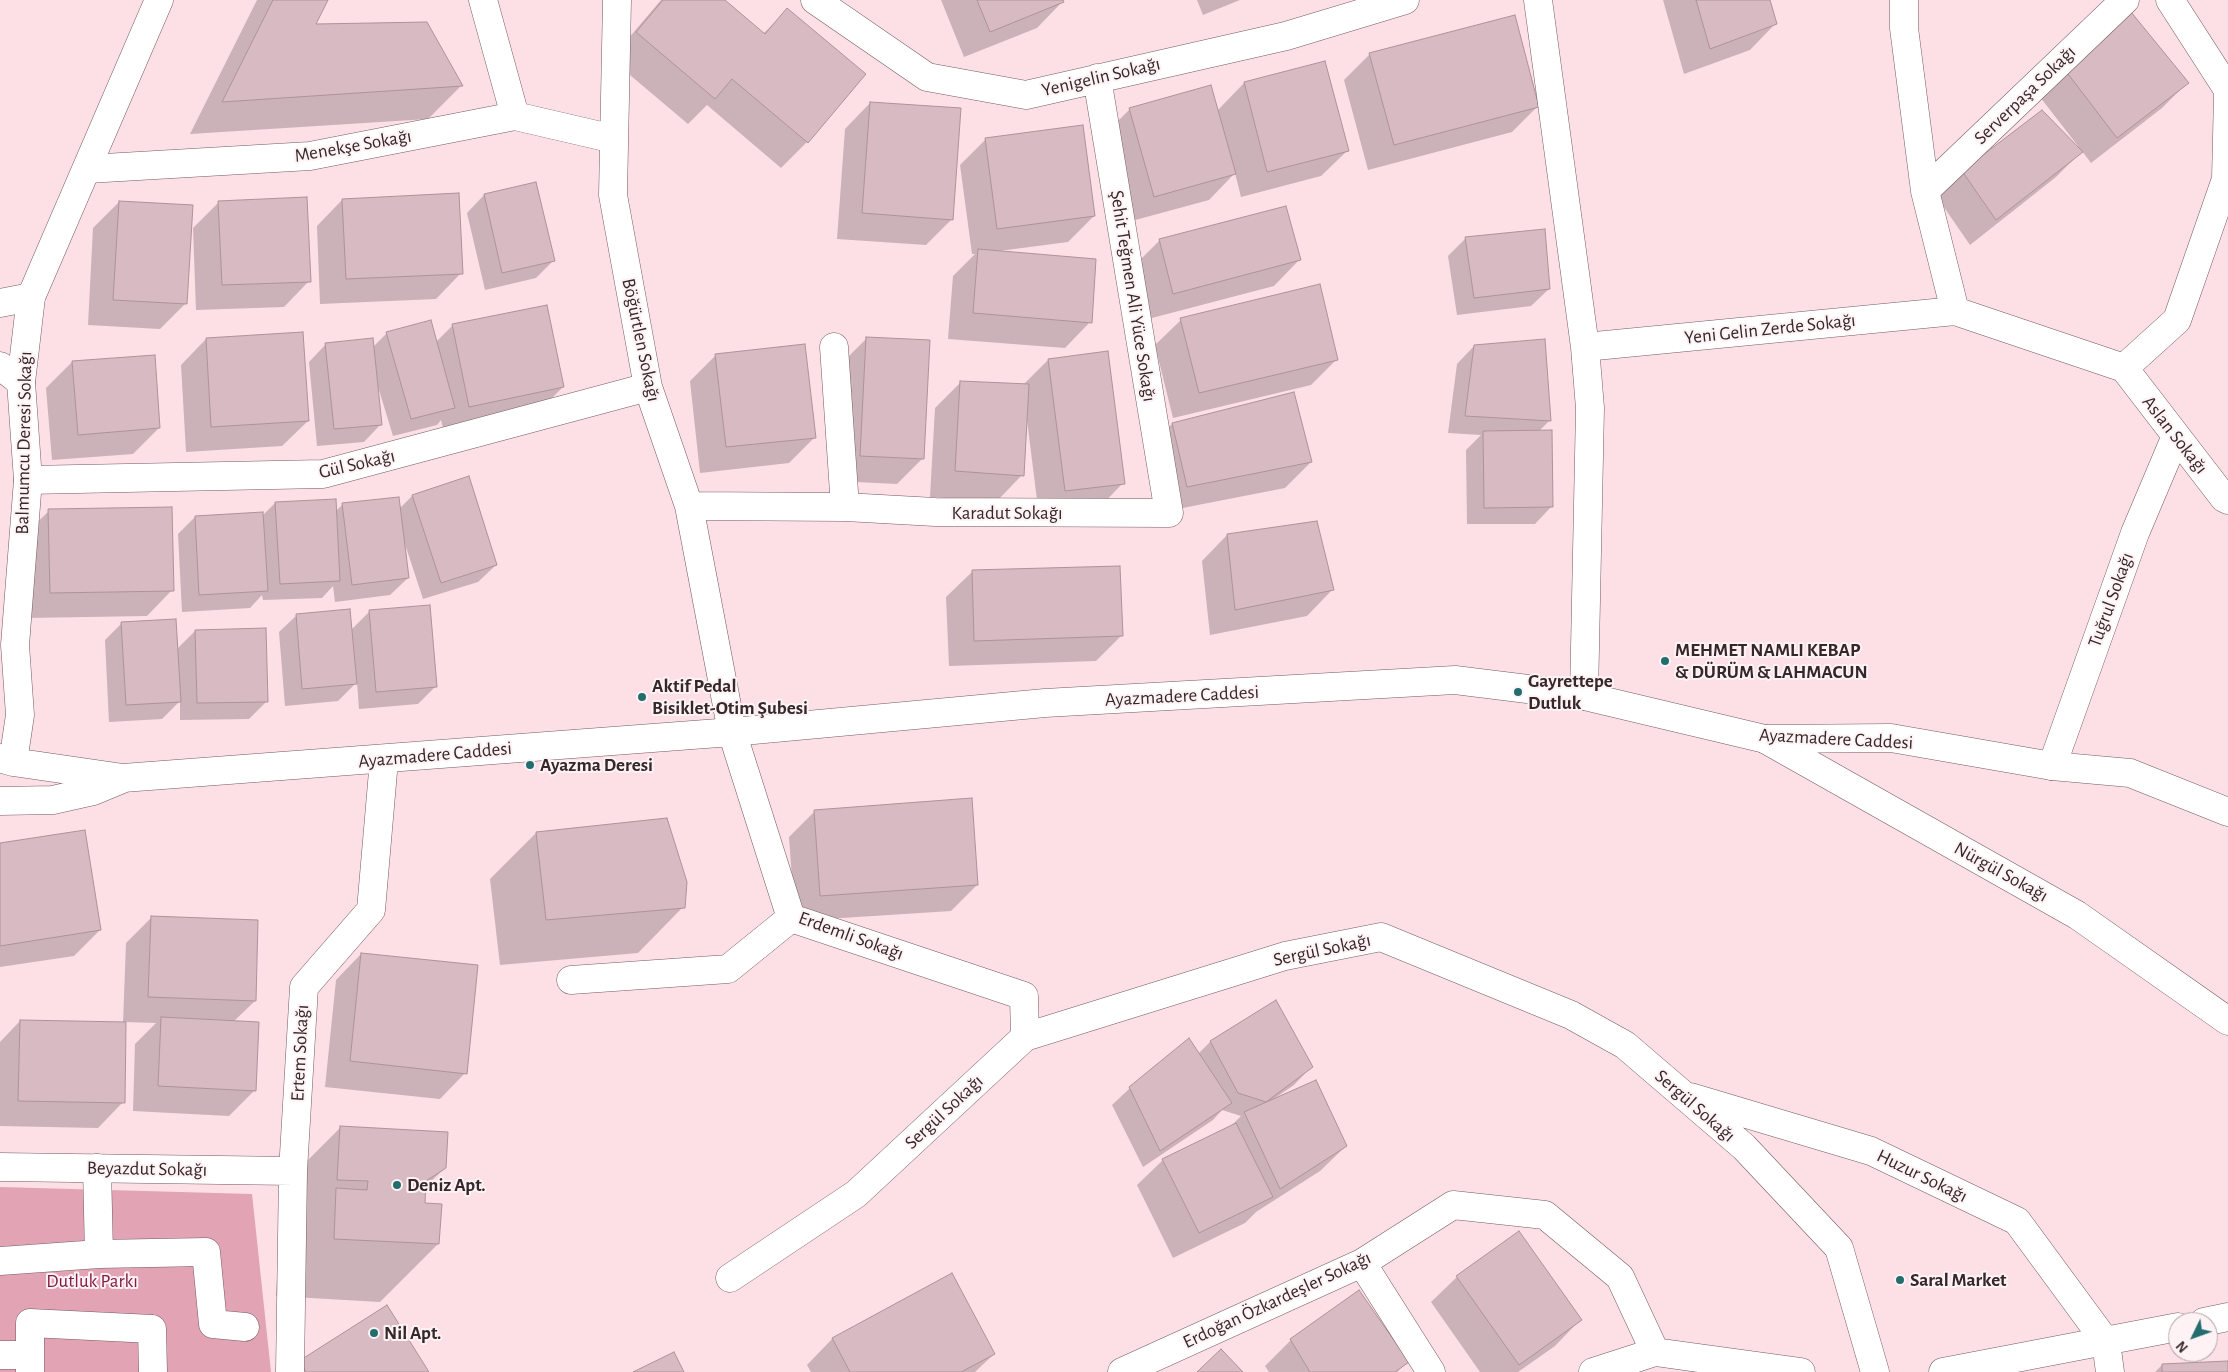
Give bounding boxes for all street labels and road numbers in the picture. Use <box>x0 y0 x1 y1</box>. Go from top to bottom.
street label: Serverpaşa Sokağı <box>1969 41 2081 149</box>
street label: Yenigelin Sokağı <box>1039 52 1163 102</box>
street label: Menekşe Sokağı <box>293 124 413 168</box>
street label: Şehit Teğmen Ali Yüce Sokağı <box>1105 189 1161 403</box>
street label: Böğürtlen Sokağı <box>617 276 665 404</box>
street label: Yeni Gelin Zerde Sokağı <box>1683 309 1857 349</box>
street label: Balmumcu Deresi Sokağı <box>11 351 37 535</box>
street label: Aslan Sokağı <box>2137 391 2213 479</box>
street label: Gül Sokağı <box>317 444 397 484</box>
street label: Karadut Sokağı <box>951 502 1063 524</box>
street label: Tuğrul Sokağı <box>2083 549 2139 651</box>
street label: Ayazmadere Caddesi <box>1104 681 1260 711</box>
street label: Ayazmadere Caddesi <box>1758 724 1914 754</box>
street label: Ayazmadere Caddesi <box>357 737 513 773</box>
street label: Nürgül Sokağı <box>1950 837 2052 907</box>
street label: Erdemli Sokağı <box>795 906 907 966</box>
street label: Sergül Sokağı <box>1271 929 1373 971</box>
street label: Ertem Sokağı <box>286 1004 314 1102</box>
street label: Sergül Sokağı <box>1650 1065 1740 1147</box>
street label: Sergül Sokağı <box>900 1070 988 1154</box>
street label: Huzur Sokağı <box>1873 1144 1971 1208</box>
street label: Beyazdut Sokağı <box>87 1157 207 1181</box>
street label: Erdoğan Özkardeşler Sokağı <box>1179 1246 1375 1354</box>

